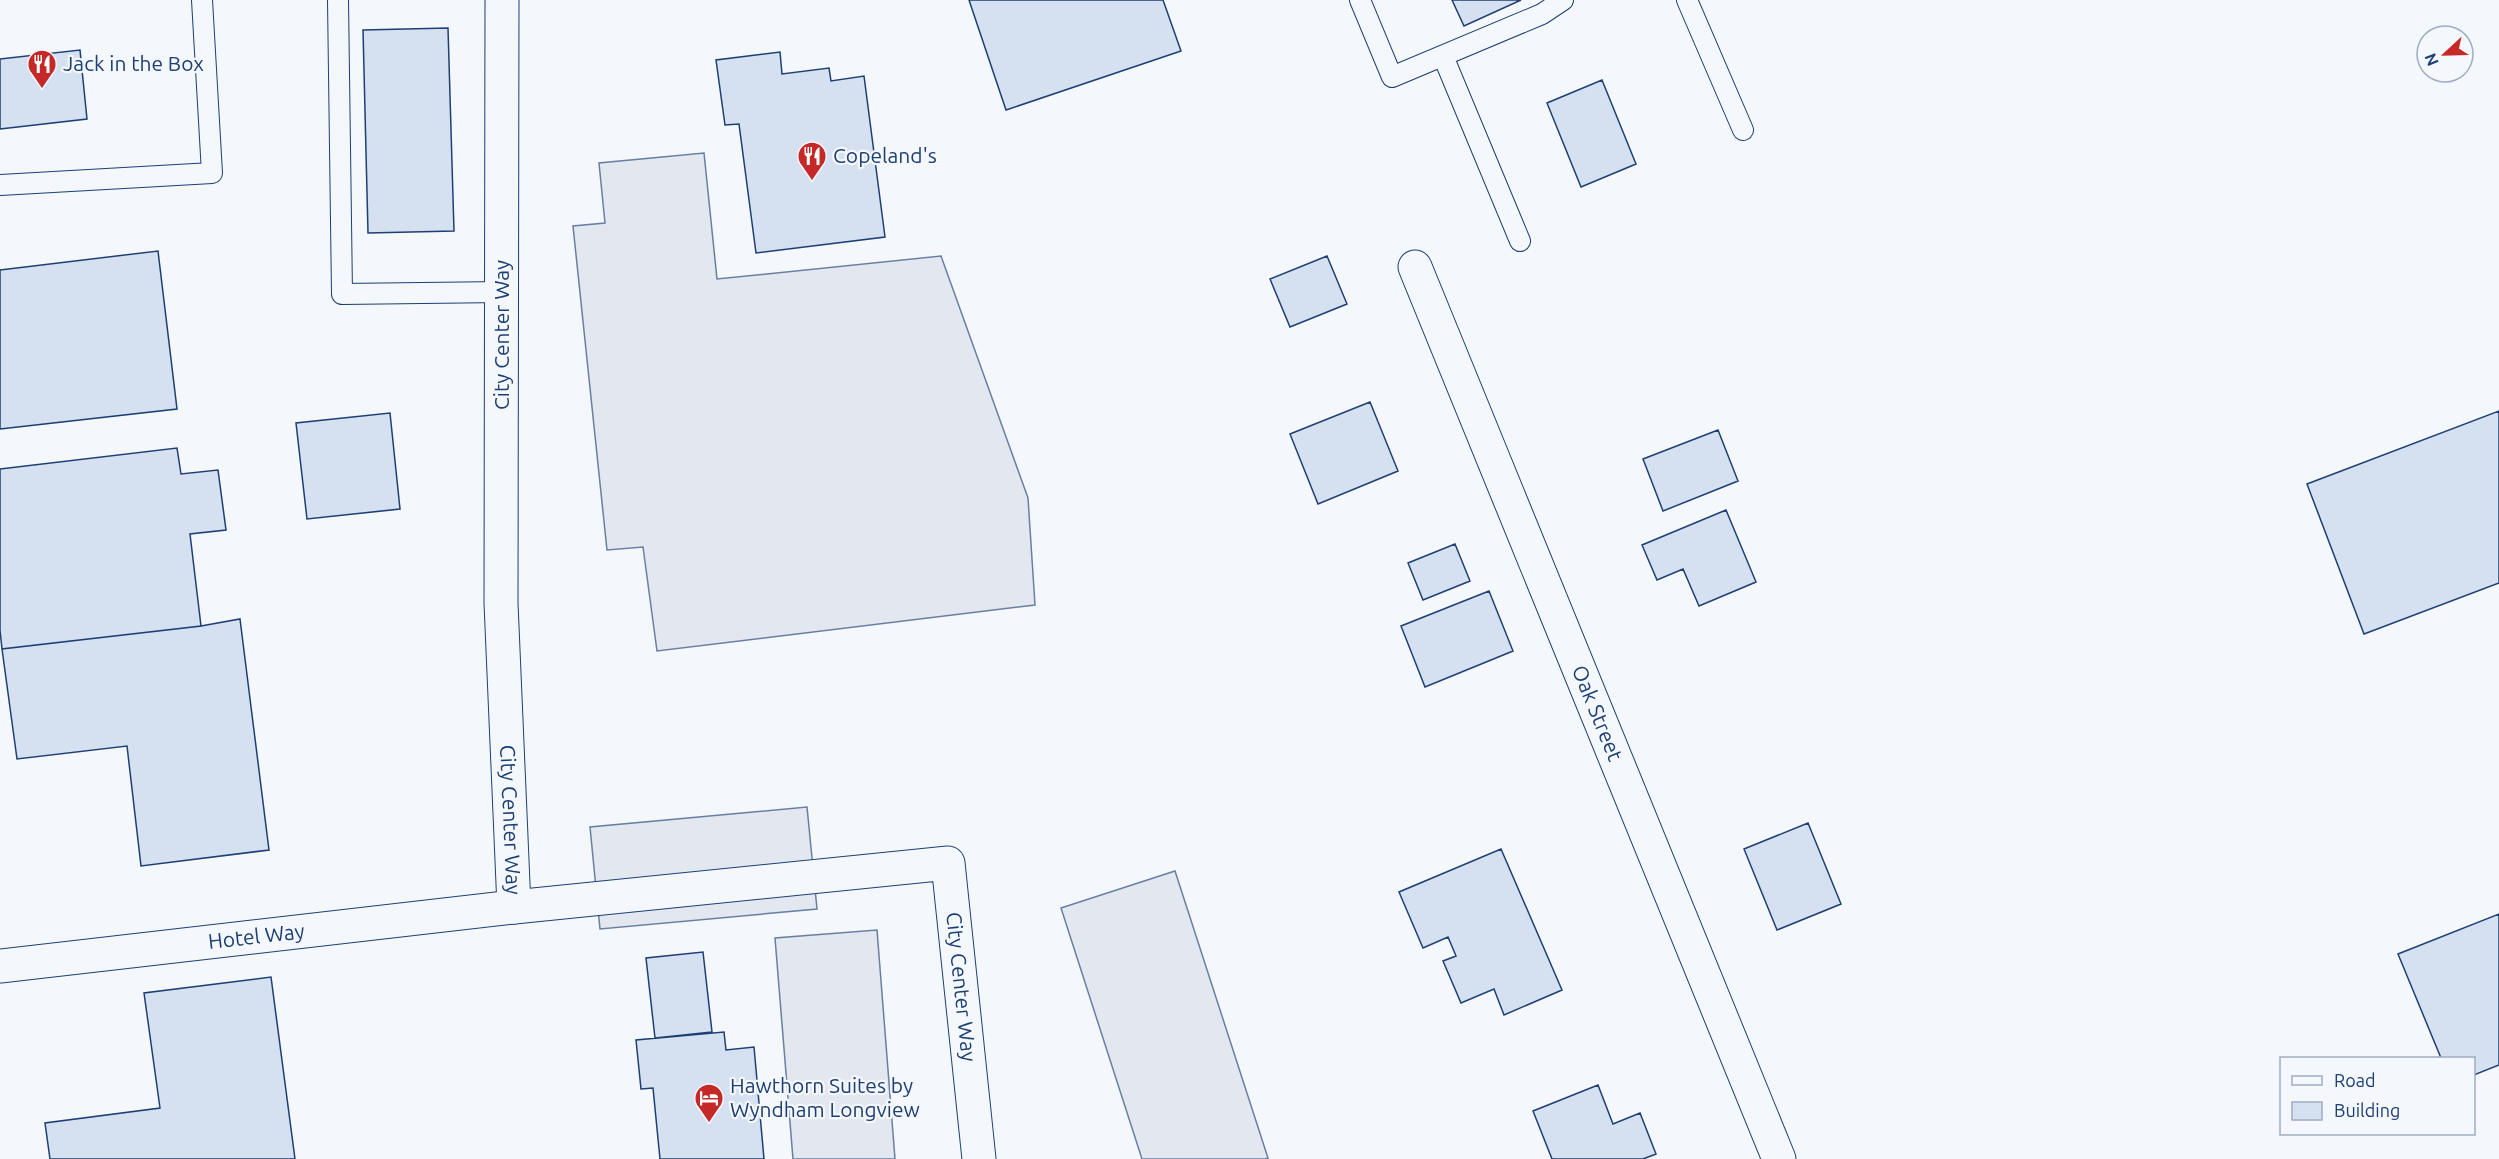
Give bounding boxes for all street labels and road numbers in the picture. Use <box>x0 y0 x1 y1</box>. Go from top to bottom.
street label: City Center Way <box>489 260 513 410</box>
street label: Oak Street <box>1568 662 1628 764</box>
street label: City Center Way <box>496 744 526 895</box>
street label: City Center Way <box>942 911 982 1063</box>
street label: Hotel Way <box>207 918 306 953</box>

